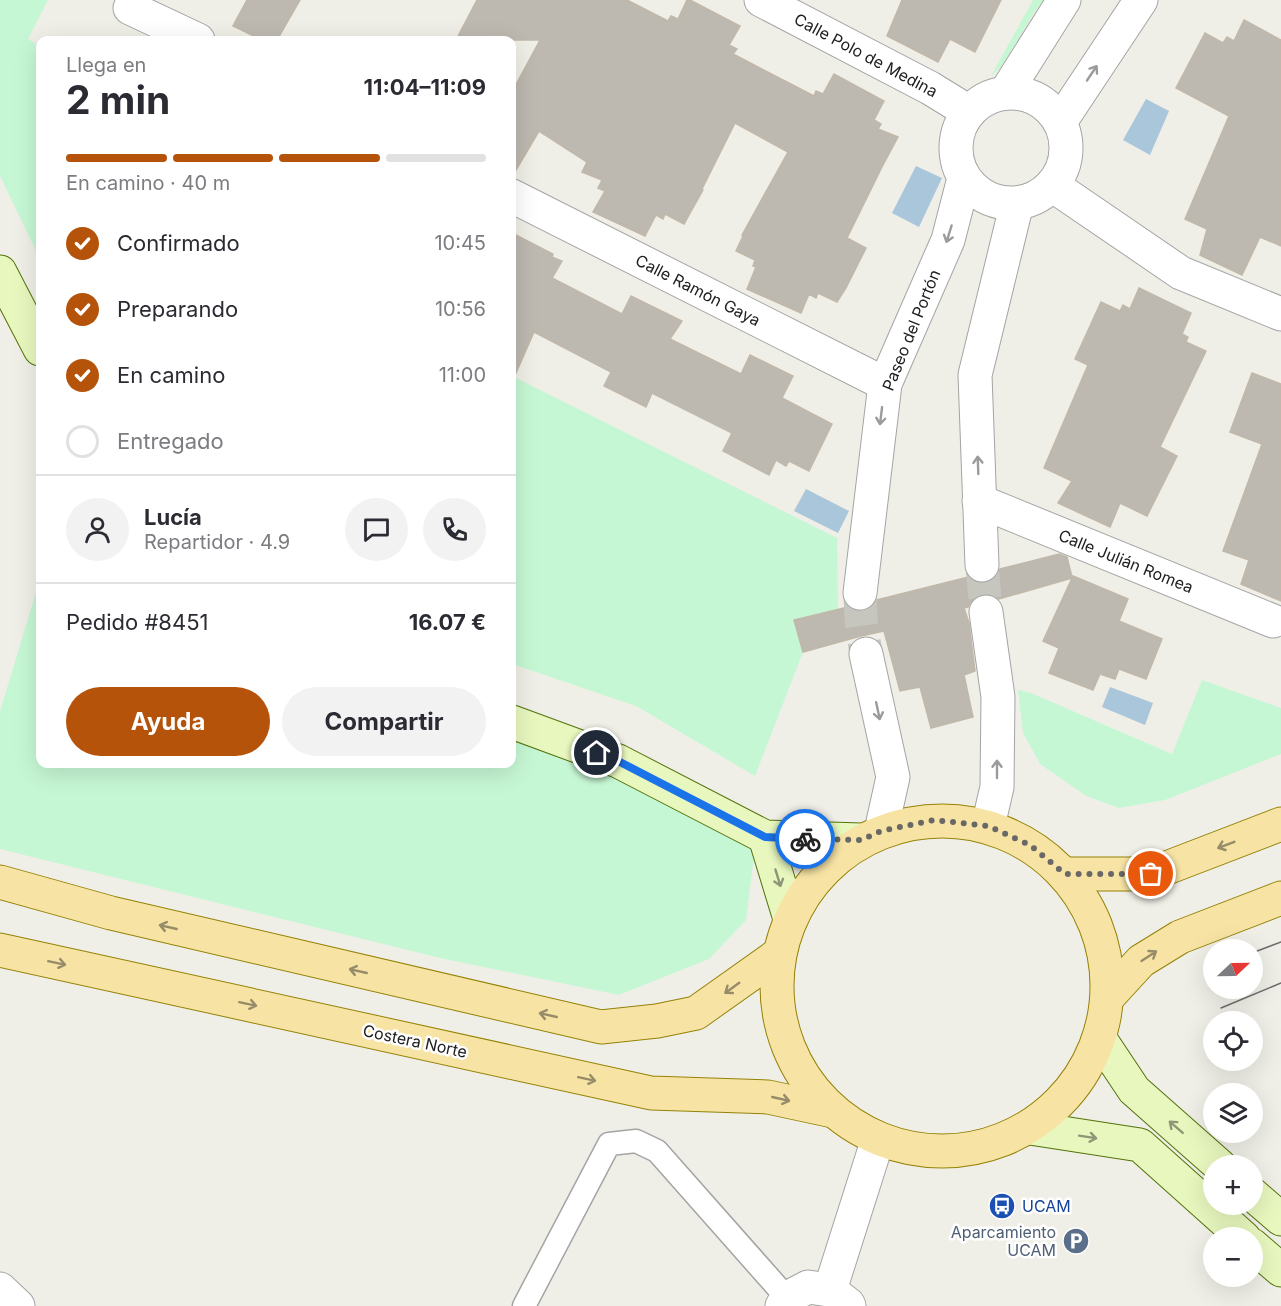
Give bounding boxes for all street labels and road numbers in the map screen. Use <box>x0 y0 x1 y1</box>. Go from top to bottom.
street label: Calle Polo de Medina <box>791 9 941 101</box>
street label: Calle Ramón Gaya <box>632 250 764 330</box>
street label: Paseo del Portón <box>878 267 944 393</box>
street label: Calle Julián Romea <box>1056 525 1196 597</box>
street label: Costera Norte <box>361 1020 469 1062</box>

